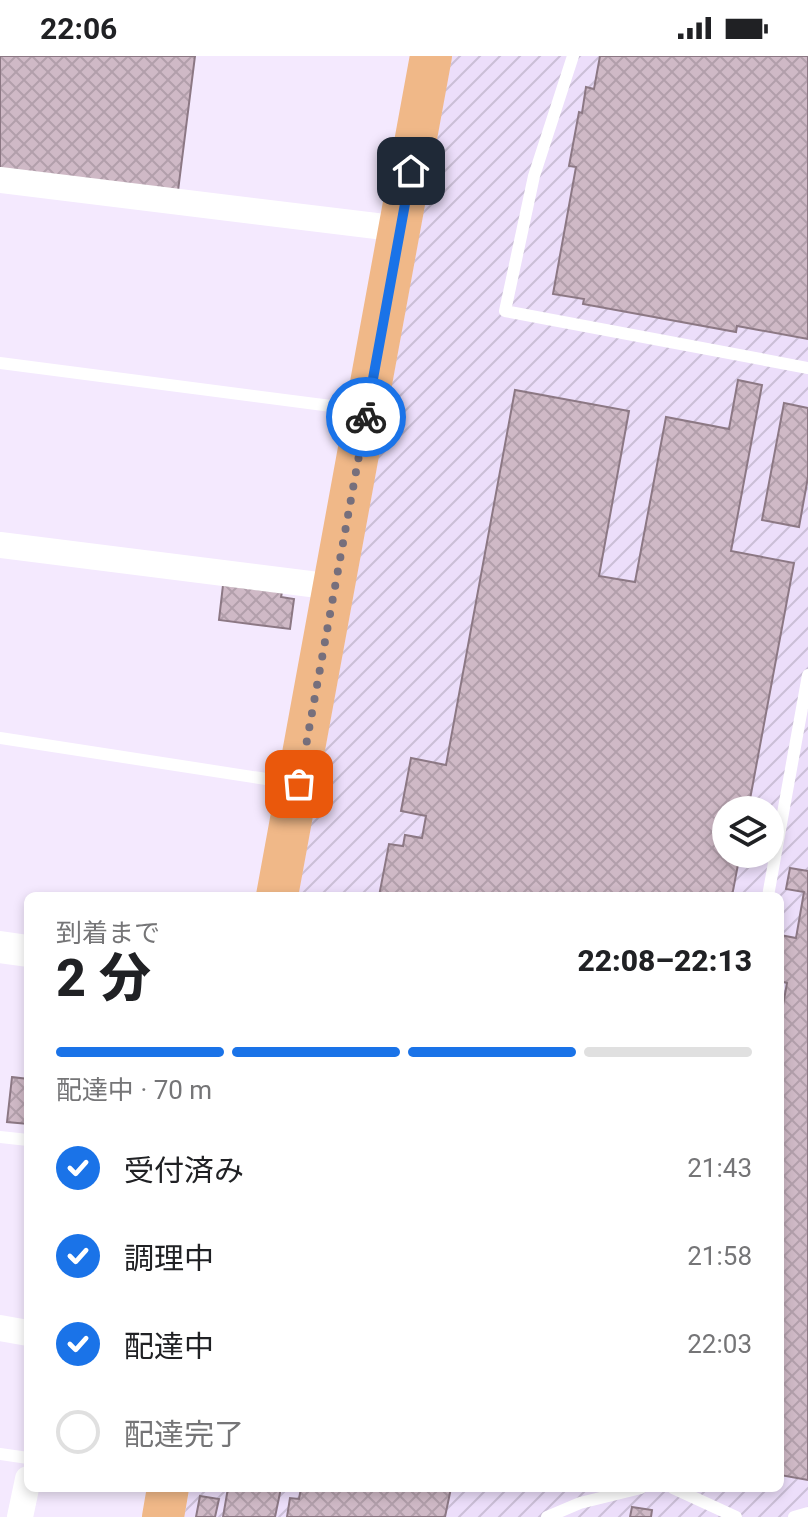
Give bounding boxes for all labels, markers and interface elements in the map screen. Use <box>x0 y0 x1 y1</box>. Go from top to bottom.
text: 22:06 <box>40 11 117 46</box>
pin <box>377 137 445 205</box>
icon: home <box>389 149 433 193</box>
courier <box>326 377 406 457</box>
icon: bike <box>344 395 388 439</box>
pin <box>265 750 333 818</box>
icon: bag <box>277 762 321 806</box>
map controls <box>712 796 784 868</box>
button: layers <box>712 796 784 868</box>
text: 到着まで <box>56 918 160 948</box>
text: 22:08–22:13 <box>577 943 752 978</box>
text: 2 分 <box>56 948 151 1009</box>
text: 配達中 · 70 m <box>56 1075 212 1105</box>
icon: check <box>56 1146 100 1190</box>
text: 受付済み <box>124 1153 244 1188</box>
text: 21:43 <box>687 1153 752 1183</box>
icon: check <box>56 1234 100 1278</box>
text: 調理中 <box>124 1241 214 1276</box>
text: 21:58 <box>687 1241 752 1271</box>
icon: check <box>56 1322 100 1366</box>
text: 配達中 <box>124 1329 214 1364</box>
text: 22:03 <box>687 1329 752 1359</box>
text: 配達完了 <box>124 1417 244 1452</box>

